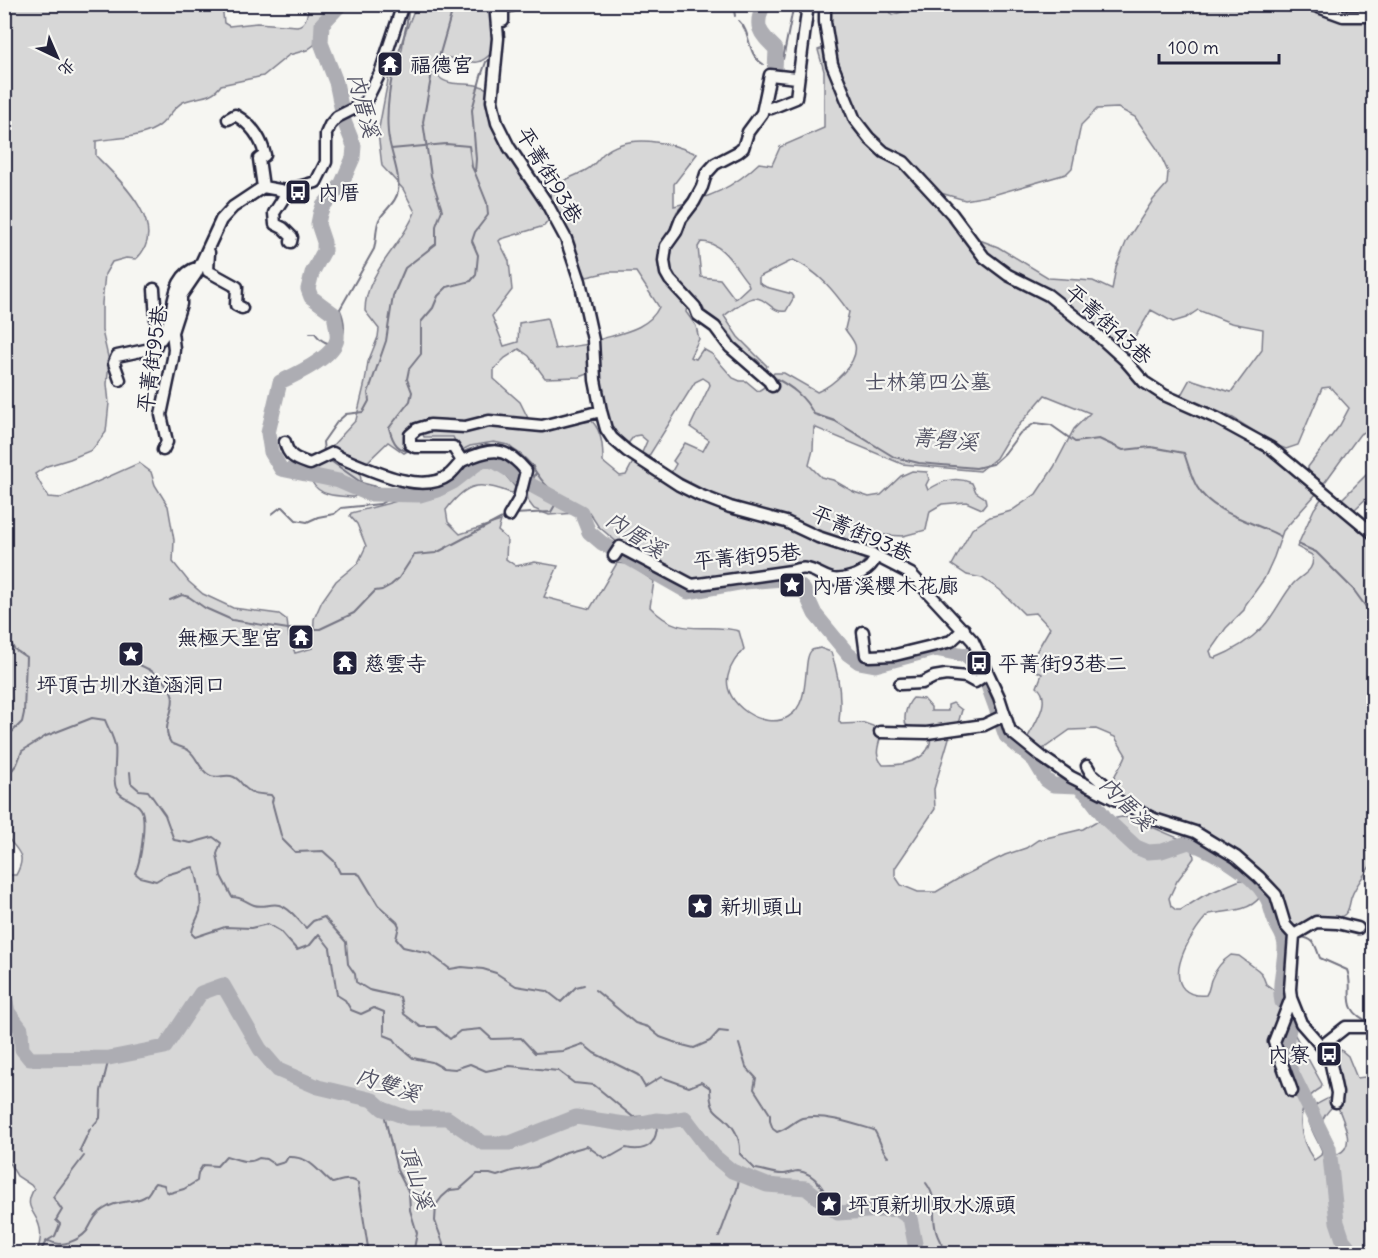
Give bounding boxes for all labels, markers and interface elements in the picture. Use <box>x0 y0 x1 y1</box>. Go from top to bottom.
north arrow <box>27 27 87 87</box>
scale bar <box>1159 27 1279 65</box>
text: 100 m <box>1168 36 1219 59</box>
temple icon: 福德宮 <box>375 49 405 79</box>
place label: 福德宮 <box>410 51 473 78</box>
text: 北 <box>55 55 80 81</box>
water label: 內厝溪 <box>342 69 386 141</box>
street label: 平菁街93巷 <box>511 122 589 228</box>
bus stop icon: 內厝 <box>283 177 313 207</box>
place label: 內厝 <box>318 179 360 206</box>
street label: 平菁街43巷 <box>1060 278 1158 370</box>
street label: 平菁街95巷 <box>131 304 173 414</box>
park label: 士林第四公墓 <box>865 368 991 395</box>
water label: 菁礐溪 <box>911 422 980 456</box>
street label: 平菁街93巷 <box>807 499 917 567</box>
water label: 內厝溪 <box>601 504 672 564</box>
street label: 平菁街95巷 <box>692 538 802 574</box>
place icon: 內厝溪櫻木花廊 <box>777 570 807 600</box>
place label: 內厝溪櫻木花廊 <box>812 572 959 599</box>
temple icon: 無極天聖宮 <box>286 622 316 652</box>
place label: 無極天聖宮 <box>177 624 282 651</box>
place icon: 坪頂古圳水道涵洞口 <box>116 639 146 669</box>
temple icon: 慈雲寺 <box>330 648 360 678</box>
bus stop icon: 平菁街93巷二 <box>964 648 994 678</box>
place label: 慈雲寺 <box>364 650 427 677</box>
place label: 平菁街93巷二 <box>998 650 1127 677</box>
place label: 坪頂古圳水道涵洞口 <box>37 671 226 698</box>
water label: 內厝溪 <box>1094 770 1161 837</box>
place icon: 新圳頭山 <box>685 891 715 921</box>
place label: 新圳頭山 <box>720 893 804 920</box>
bus stop icon: 內寮 <box>1314 1039 1344 1069</box>
place label: 內寮 <box>1268 1041 1310 1068</box>
water label: 內雙溪 <box>352 1060 425 1108</box>
water label: 頂山溪 <box>394 1141 440 1214</box>
place icon: 坪頂新圳取水源頭 <box>814 1189 844 1219</box>
place label: 坪頂新圳取水源頭 <box>848 1191 1016 1218</box>

